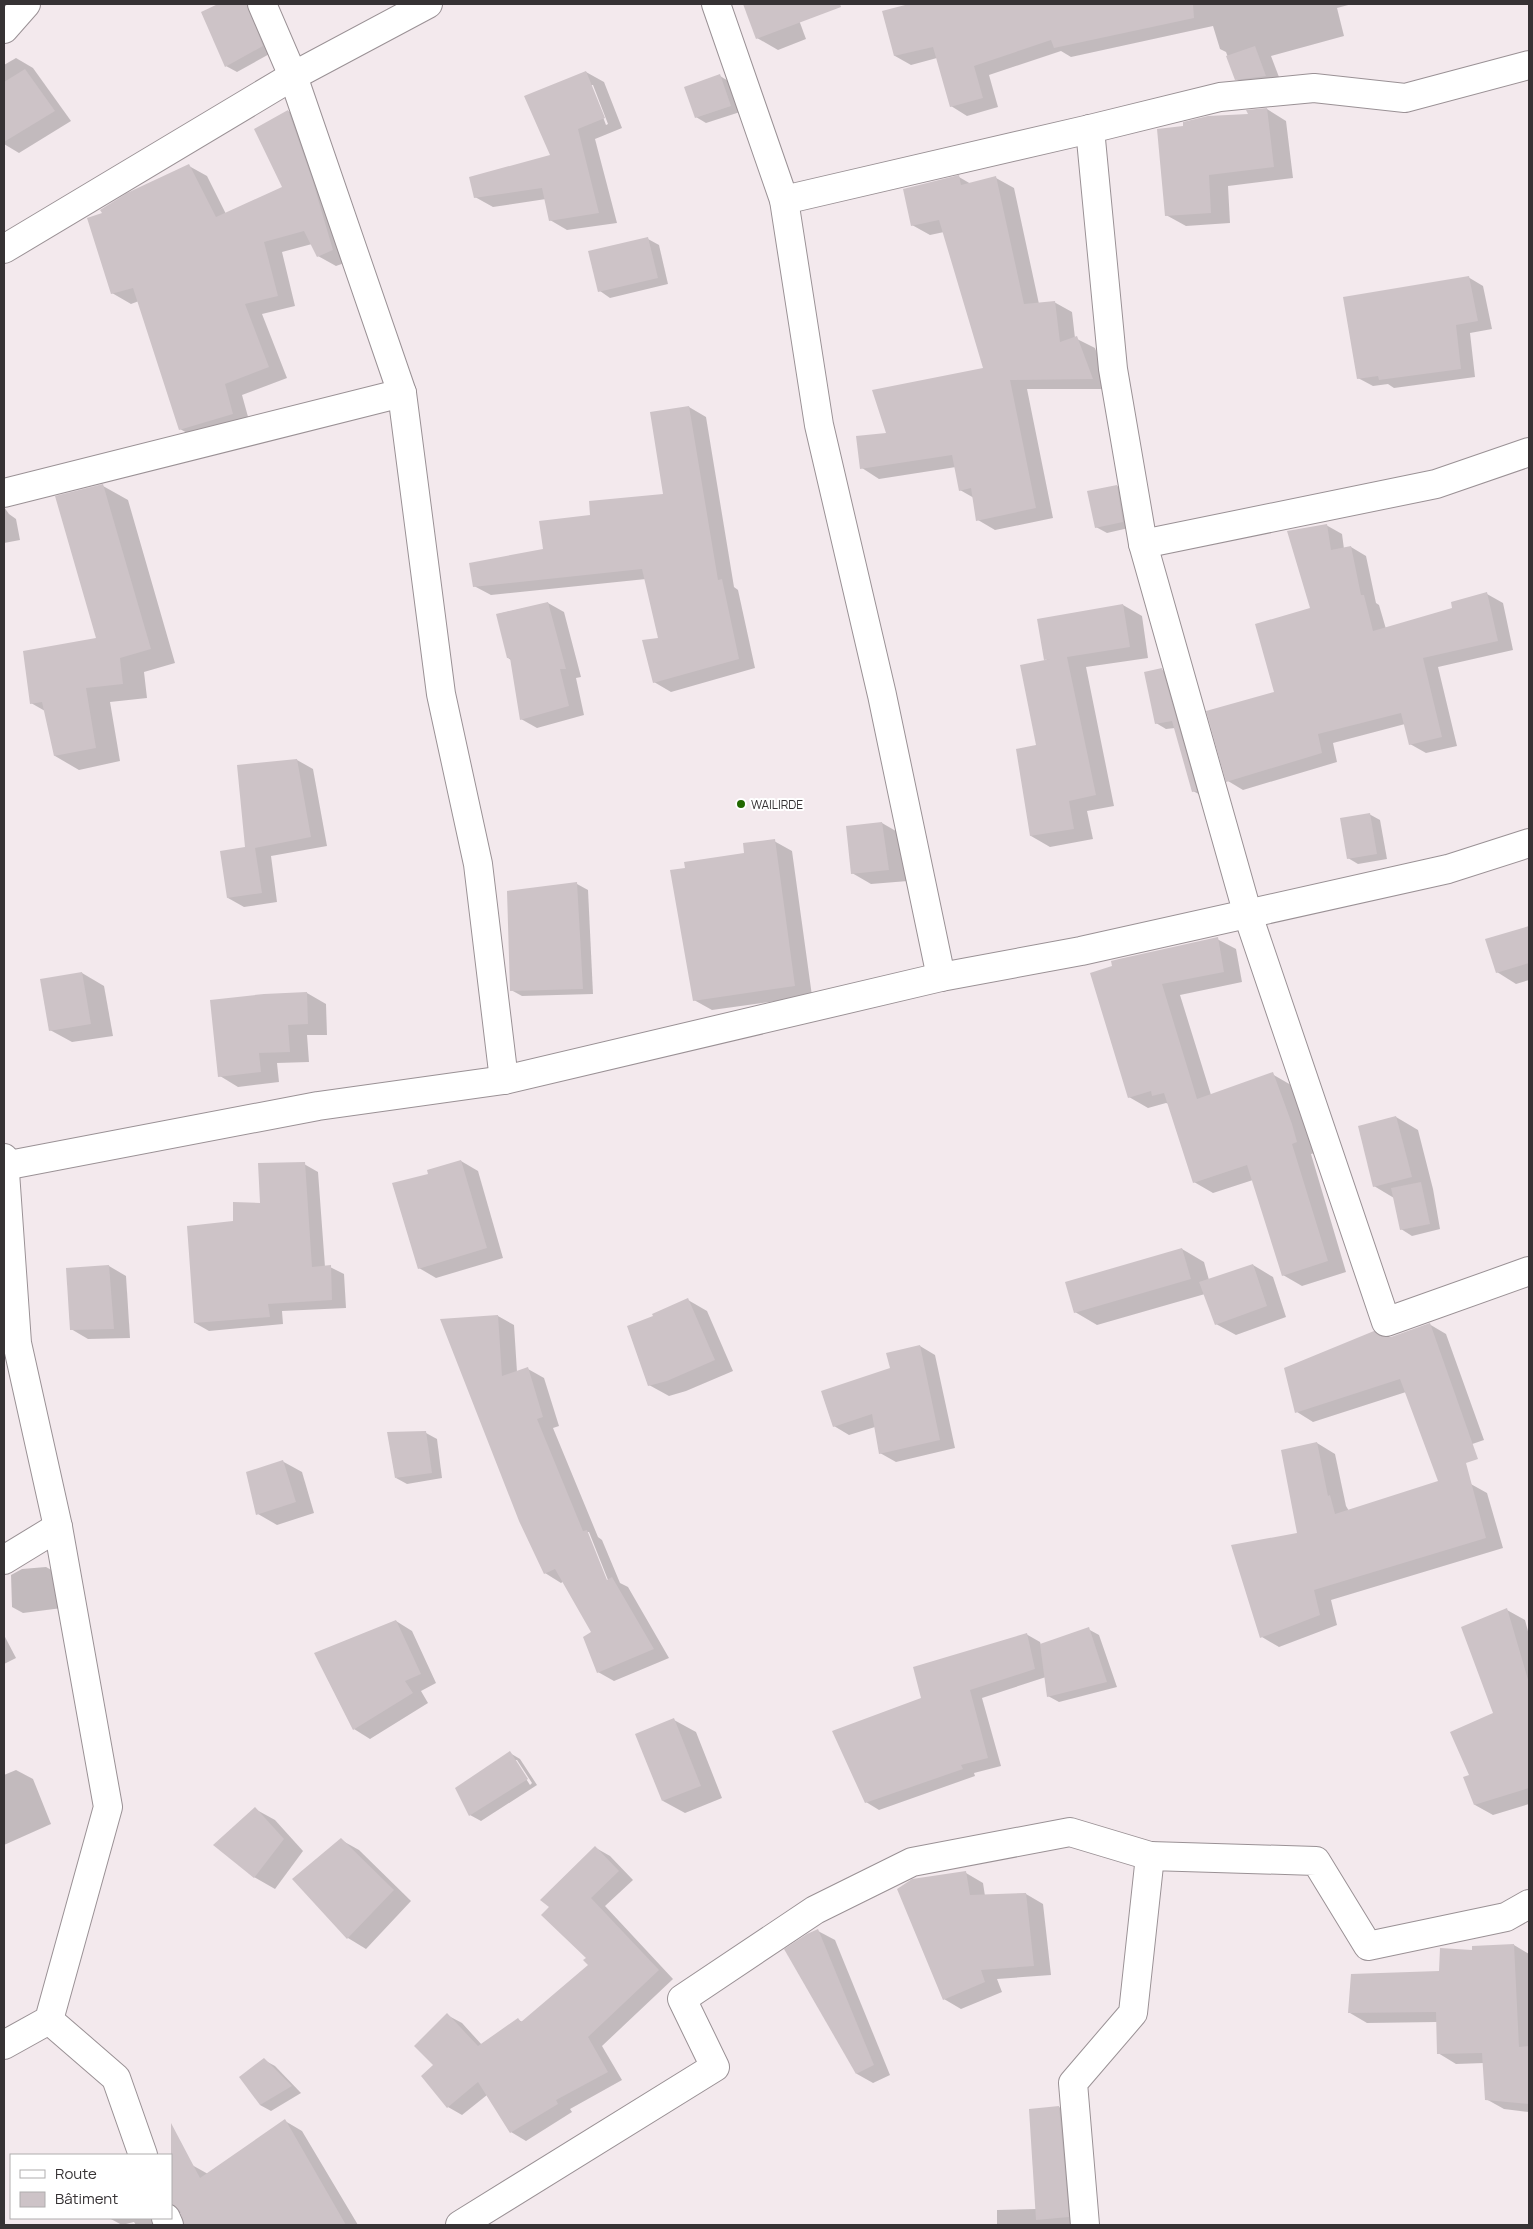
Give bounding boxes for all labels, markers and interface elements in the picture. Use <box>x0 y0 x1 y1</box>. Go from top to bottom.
place label: WAILIRDE <box>751 796 803 813</box>
marker: WAILIRDE <box>735 798 747 810</box>
legend <box>10 2154 172 2219</box>
text: Route <box>55 2163 97 2184</box>
text: Bâtiment <box>55 2188 118 2209</box>

